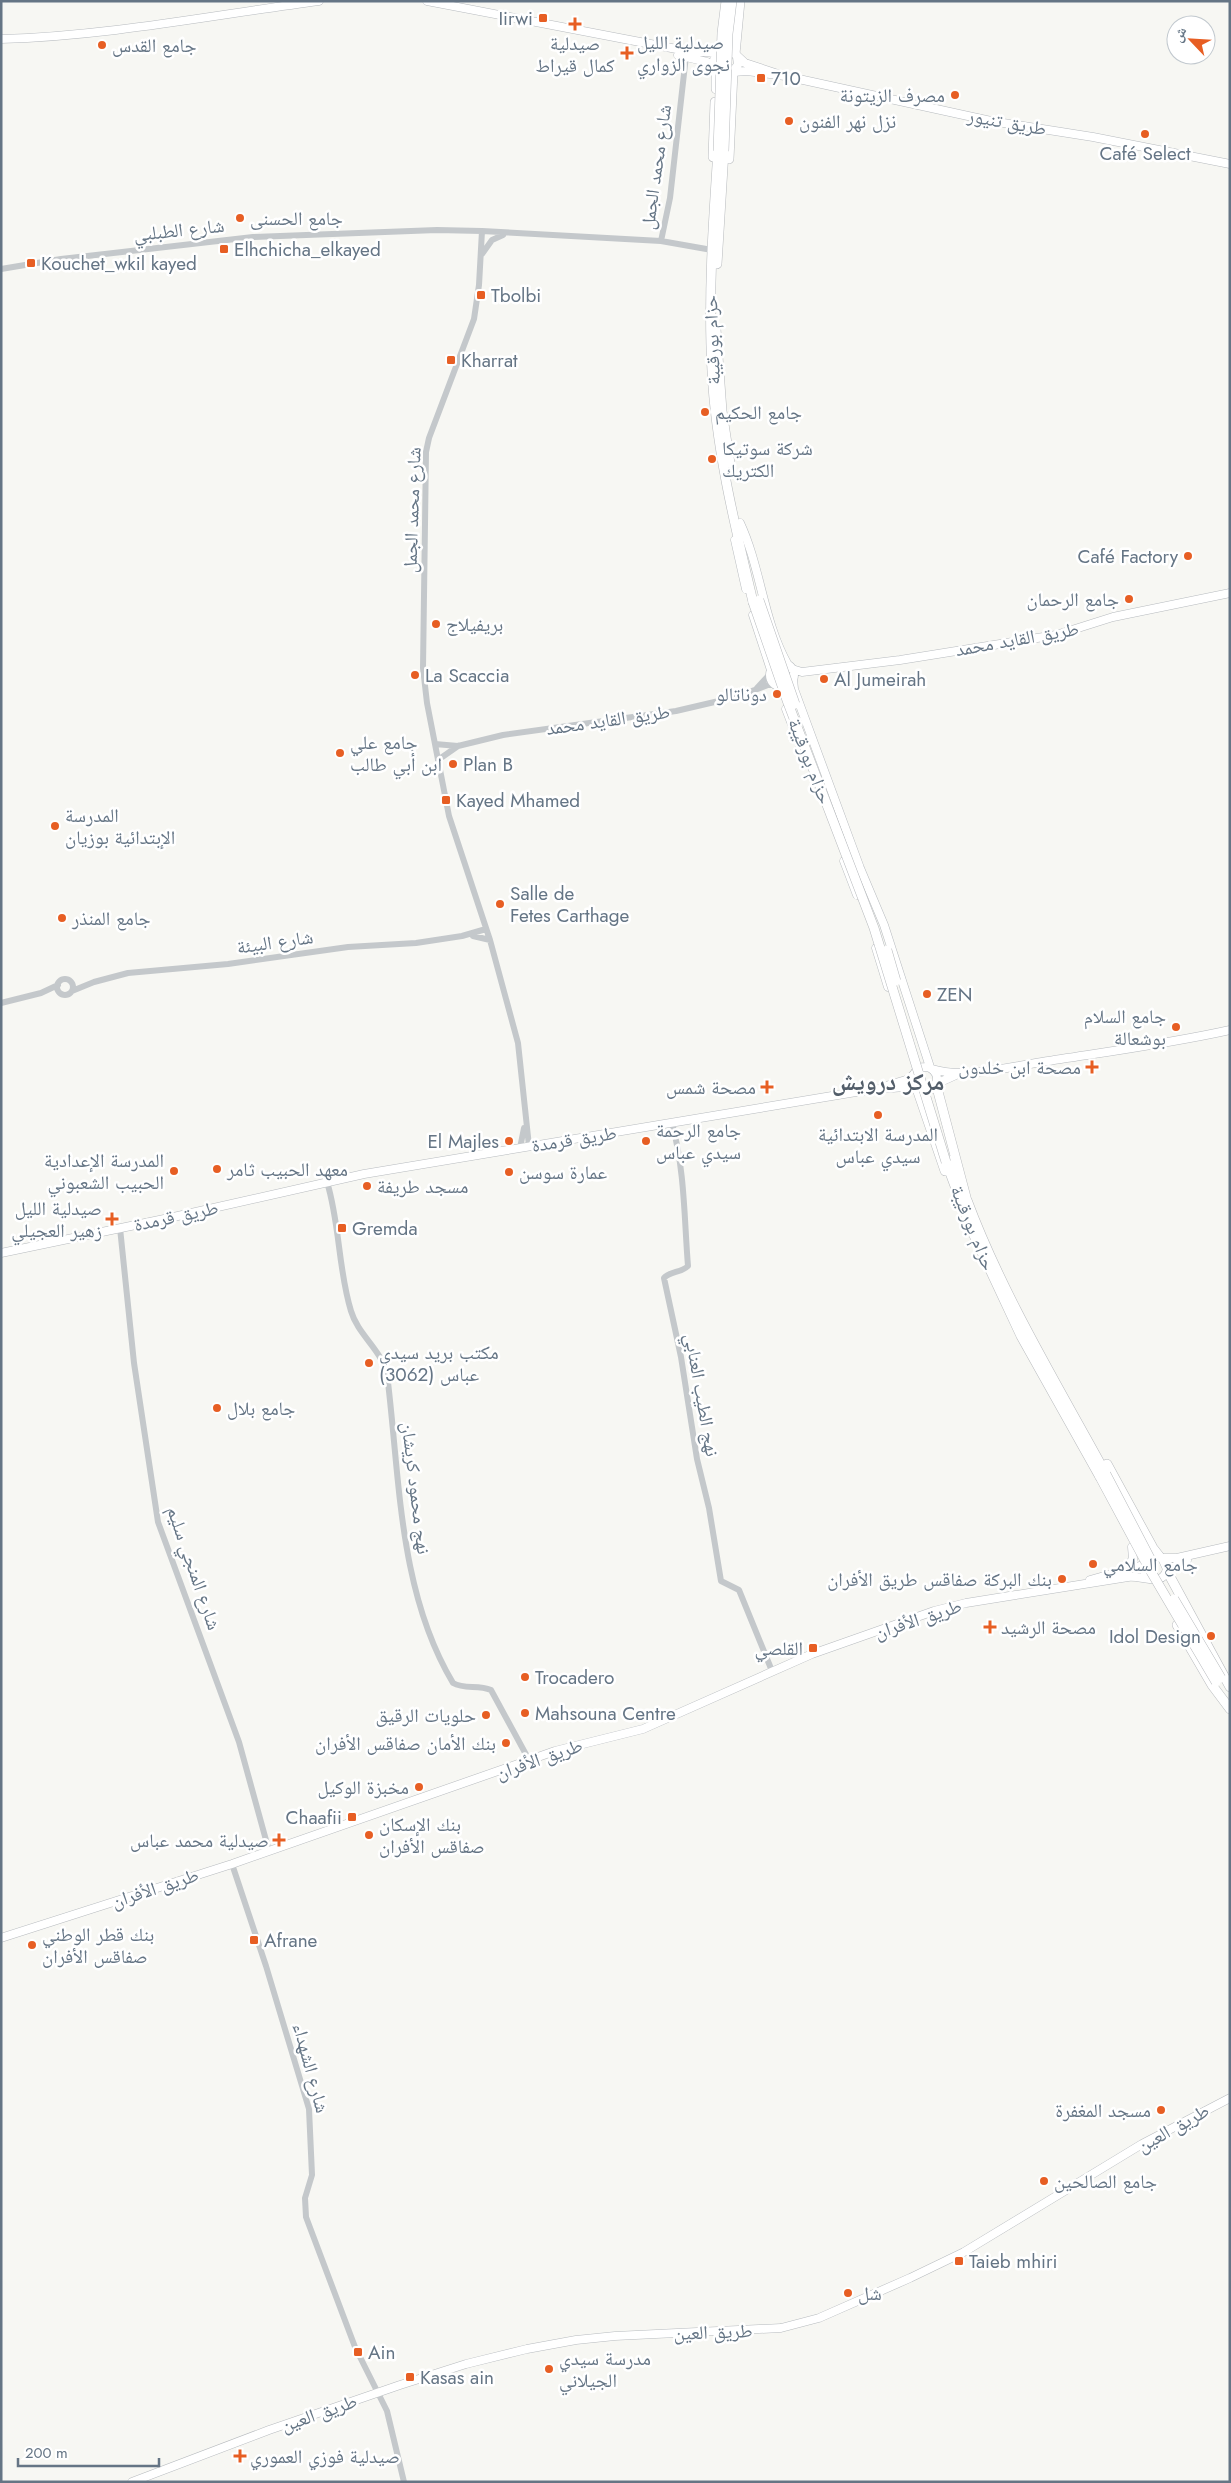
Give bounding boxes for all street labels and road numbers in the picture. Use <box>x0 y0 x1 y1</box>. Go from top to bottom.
street label: طريق تنيور <box>964 102 1049 142</box>
street label: شارع محمد الجمل <box>634 103 678 231</box>
street label: شارع الطبلبي <box>132 212 226 250</box>
street label: حزام بورقيبة <box>697 295 727 385</box>
street label: شارع محمد الجمل <box>396 447 428 573</box>
street label: طريق القايد محمد <box>953 615 1081 663</box>
street label: طريق القايد محمد <box>544 698 672 742</box>
street label: حزام بورقيبة <box>781 714 839 808</box>
street label: شارع البيئة <box>235 923 315 961</box>
street label: طريق قرمدة <box>530 1119 618 1159</box>
street label: حزام بورقيبة <box>944 1181 1002 1275</box>
street label: طريق قرمدة <box>131 1194 221 1238</box>
street label: نهج الطيب العنابي <box>676 1331 726 1459</box>
street label: نهج محمود كريشان <box>394 1420 438 1556</box>
street label: شارع المنجي سليم <box>158 1503 228 1634</box>
street label: طريق الأفران <box>871 1592 965 1646</box>
street label: طريق الأفران <box>492 1732 586 1786</box>
street label: طريق الأفران <box>108 1861 202 1915</box>
street label: شارع الشهداء <box>286 2020 336 2116</box>
street label: طريق العين <box>1132 2097 1214 2159</box>
street label: طريق العين <box>673 2317 753 2347</box>
street label: طريق العين <box>277 2387 361 2439</box>

